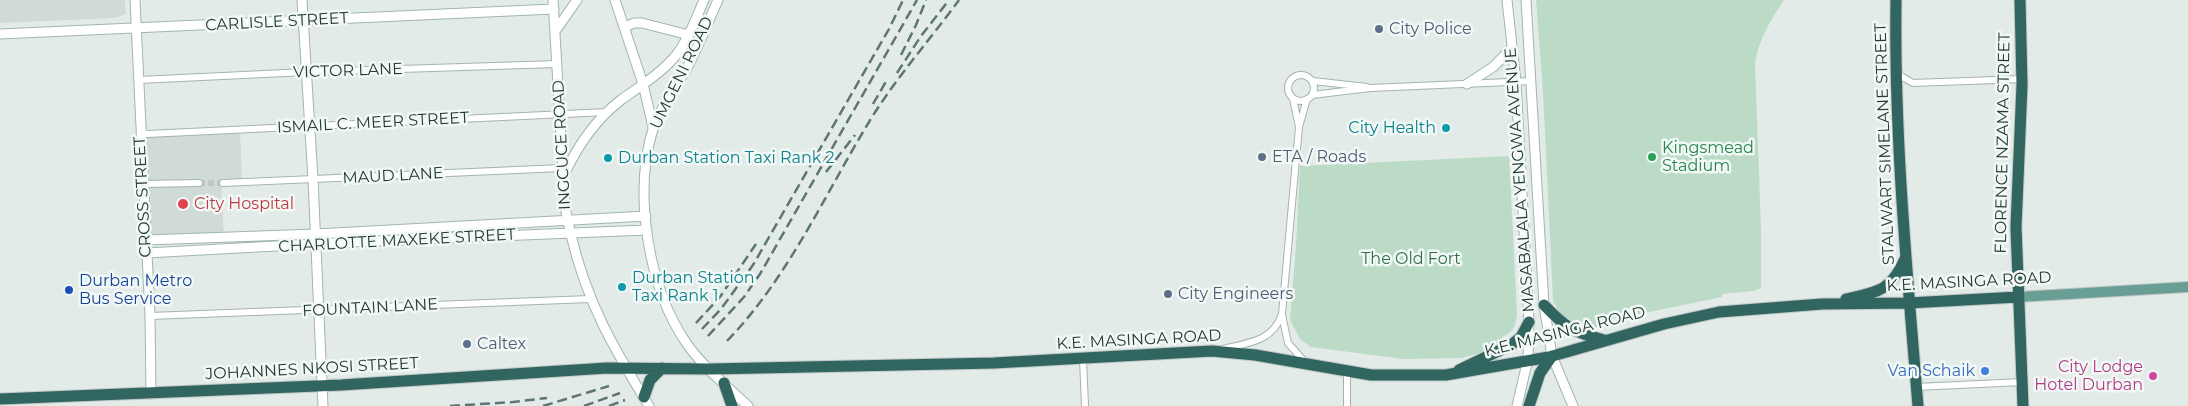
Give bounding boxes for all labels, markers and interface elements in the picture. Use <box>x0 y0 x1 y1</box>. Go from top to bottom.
street label: CARLISLE STREET <box>205 9 349 35</box>
street label: UMGENI ROAD <box>647 14 717 132</box>
place label: City Police <box>1389 19 1472 39</box>
marker: City Police <box>1373 23 1385 35</box>
street label: STALWART SIMELANE STREET <box>1871 23 1899 265</box>
street label: FLORENCE NZAMA STREET <box>1991 32 2015 254</box>
street label: MASABALALA YENGWA AVENUE <box>1501 47 1539 313</box>
street label: VICTOR LANE <box>293 59 403 83</box>
street label: INGCUCE ROAD <box>549 80 575 210</box>
street label: ISMAIL C. MEER STREET <box>276 108 470 138</box>
place label: City Health <box>1348 118 1436 138</box>
marker: City Health <box>1440 122 1452 134</box>
street label: CROSS STREET <box>130 136 156 258</box>
place label: Kingsmead Stadium <box>1662 138 1754 176</box>
place label: ETA / Roads <box>1272 147 1366 167</box>
place label: Durban Station Taxi Rank 2 <box>618 148 835 168</box>
marker: ETA / Roads <box>1256 151 1268 163</box>
marker: Kingsmead Stadium <box>1646 151 1658 163</box>
marker: Durban Station Taxi Rank 2 <box>602 152 614 164</box>
street label: MAUD LANE <box>342 164 444 188</box>
place label: City Hospital <box>194 194 294 214</box>
marker: City Hospital <box>176 197 190 211</box>
street label: CHARLOTTE MAXEKE STREET <box>278 225 516 257</box>
park label: The Old Fort <box>1361 249 1461 269</box>
place label: Durban Station Taxi Rank 1 <box>632 268 755 306</box>
street label: K.E. MASINGA ROAD <box>1886 268 2052 296</box>
place label: Durban Metro Bus Service <box>79 271 192 309</box>
marker: Durban Station Taxi Rank 1 <box>616 281 628 293</box>
marker: Durban Metro Bus Service <box>63 284 75 296</box>
place label: City Engineers <box>1178 284 1293 304</box>
marker: City Engineers <box>1162 288 1174 300</box>
street label: FOUNTAIN LANE <box>302 295 438 321</box>
street label: K.E. MASINGA ROAD <box>1483 303 1647 361</box>
street label: K.E. MASINGA ROAD <box>1056 326 1222 354</box>
place label: Caltex <box>477 334 526 354</box>
marker: Caltex <box>461 338 473 350</box>
street label: JOHANNES NKOSI STREET <box>205 354 419 384</box>
place label: City Lodge Hotel Durban <box>2034 357 2143 395</box>
place label: Van Schaik <box>1887 361 1975 381</box>
marker: Van Schaik <box>1979 365 1991 377</box>
marker: City Lodge Hotel Durban <box>2147 370 2159 382</box>

